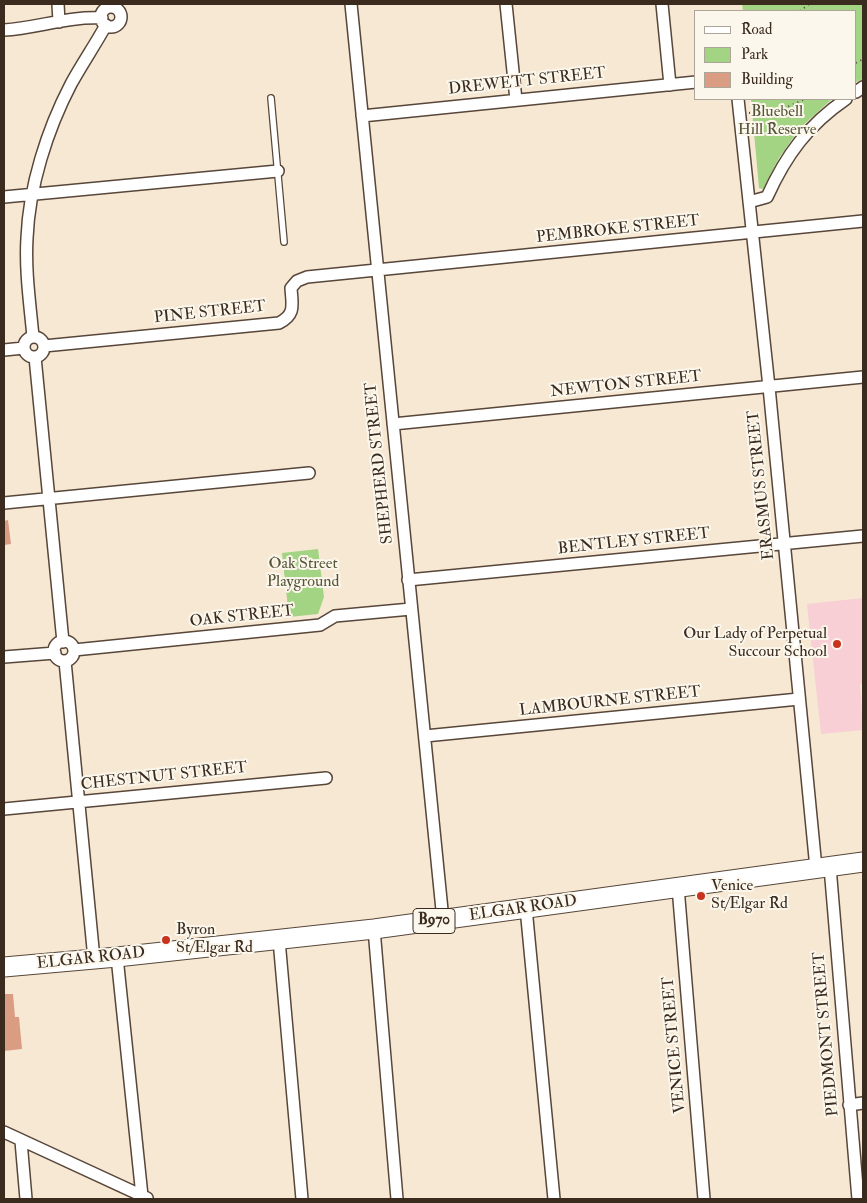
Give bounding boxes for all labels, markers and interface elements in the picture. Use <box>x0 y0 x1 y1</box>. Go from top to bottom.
legend <box>694 10 857 100</box>
text: Road <box>741 20 772 39</box>
text: Park <box>741 45 768 64</box>
street label: DREWETT STREET <box>447 64 607 100</box>
text: Building <box>741 70 793 89</box>
park label: Bluebell Hill Reserve <box>738 103 816 141</box>
street label: PEMBROKE STREET <box>535 212 701 248</box>
street label: PINE STREET <box>153 298 267 328</box>
street label: NEWTON STREET <box>549 368 703 402</box>
street label: SHEPHERD STREET <box>362 381 398 545</box>
street label: ERASMUS STREET <box>745 409 779 561</box>
street label: BENTLEY STREET <box>557 524 711 560</box>
park label: Oak Street Playground <box>267 555 339 593</box>
street label: OAK STREET <box>189 602 295 632</box>
place label: Our Lady of Perpetual Succour School <box>683 625 827 663</box>
marker: Our Lady of Perpetual Succour School <box>831 638 843 650</box>
street label: LAMBOURNE STREET <box>518 683 702 721</box>
street label: CHESTNUT STREET <box>80 759 248 795</box>
place label: Venice St/Elgar Rd <box>711 877 788 915</box>
marker: Venice St/Elgar Rd <box>695 890 707 902</box>
street label: ELGAR ROAD <box>468 892 578 926</box>
road number: B970 <box>413 908 455 934</box>
place label: Byron St/Elgar Rd <box>176 921 253 959</box>
marker: Byron St/Elgar Rd <box>160 934 172 946</box>
street label: ELGAR ROAD <box>36 944 146 974</box>
street label: PIEDMONT STREET <box>810 951 844 1117</box>
street label: VENICE STREET <box>659 976 691 1114</box>

